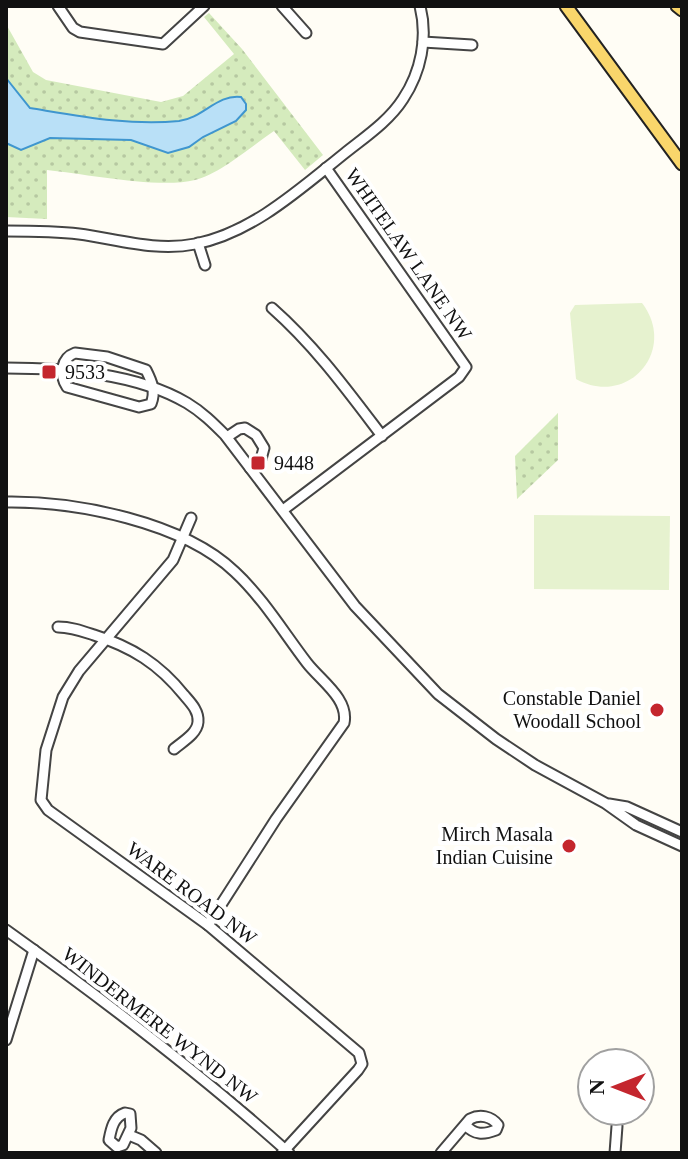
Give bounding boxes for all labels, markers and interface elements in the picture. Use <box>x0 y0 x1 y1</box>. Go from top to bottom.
street label: WHITELAW LANE NW <box>341 164 477 344</box>
place label: 9533 <box>65 361 105 383</box>
marker: 9533 <box>40 363 58 381</box>
place label: 9448 <box>274 452 314 474</box>
marker: 9448 <box>249 454 267 472</box>
place label: Constable Daniel Woodall School <box>503 687 641 732</box>
marker: Constable Daniel Woodall School <box>648 701 666 719</box>
place label: Mirch Masala Indian Cuisine <box>436 823 553 868</box>
street label: WARE ROAD NW <box>123 837 261 949</box>
marker: Mirch Masala Indian Cuisine <box>560 837 578 855</box>
street label: WINDERMERE WYND NW <box>58 942 262 1108</box>
north arrow <box>576 1047 656 1127</box>
text: N <box>584 1079 609 1095</box>

